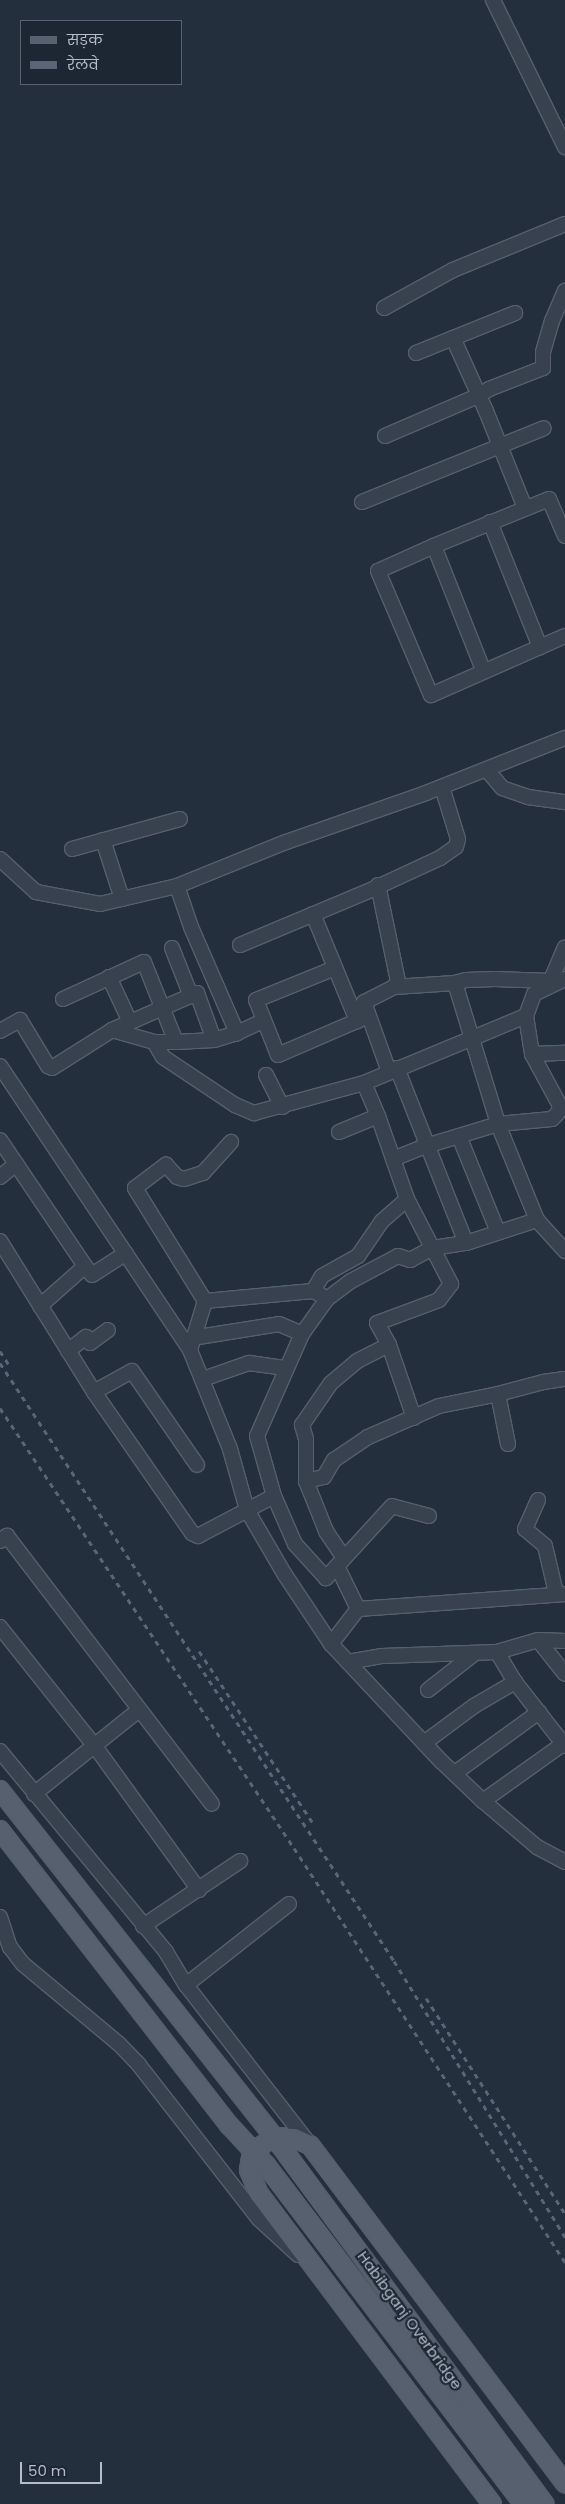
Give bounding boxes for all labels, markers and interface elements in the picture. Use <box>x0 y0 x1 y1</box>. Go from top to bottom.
legend <box>20 20 182 85</box>
text: सड़क <box>67 29 103 50</box>
text: रेलवे <box>67 54 99 75</box>
street label: Habibganj Overbridge <box>354 2247 466 2393</box>
scale bar <box>22 2452 105 2484</box>
text: 50 m <box>28 2460 66 2481</box>

